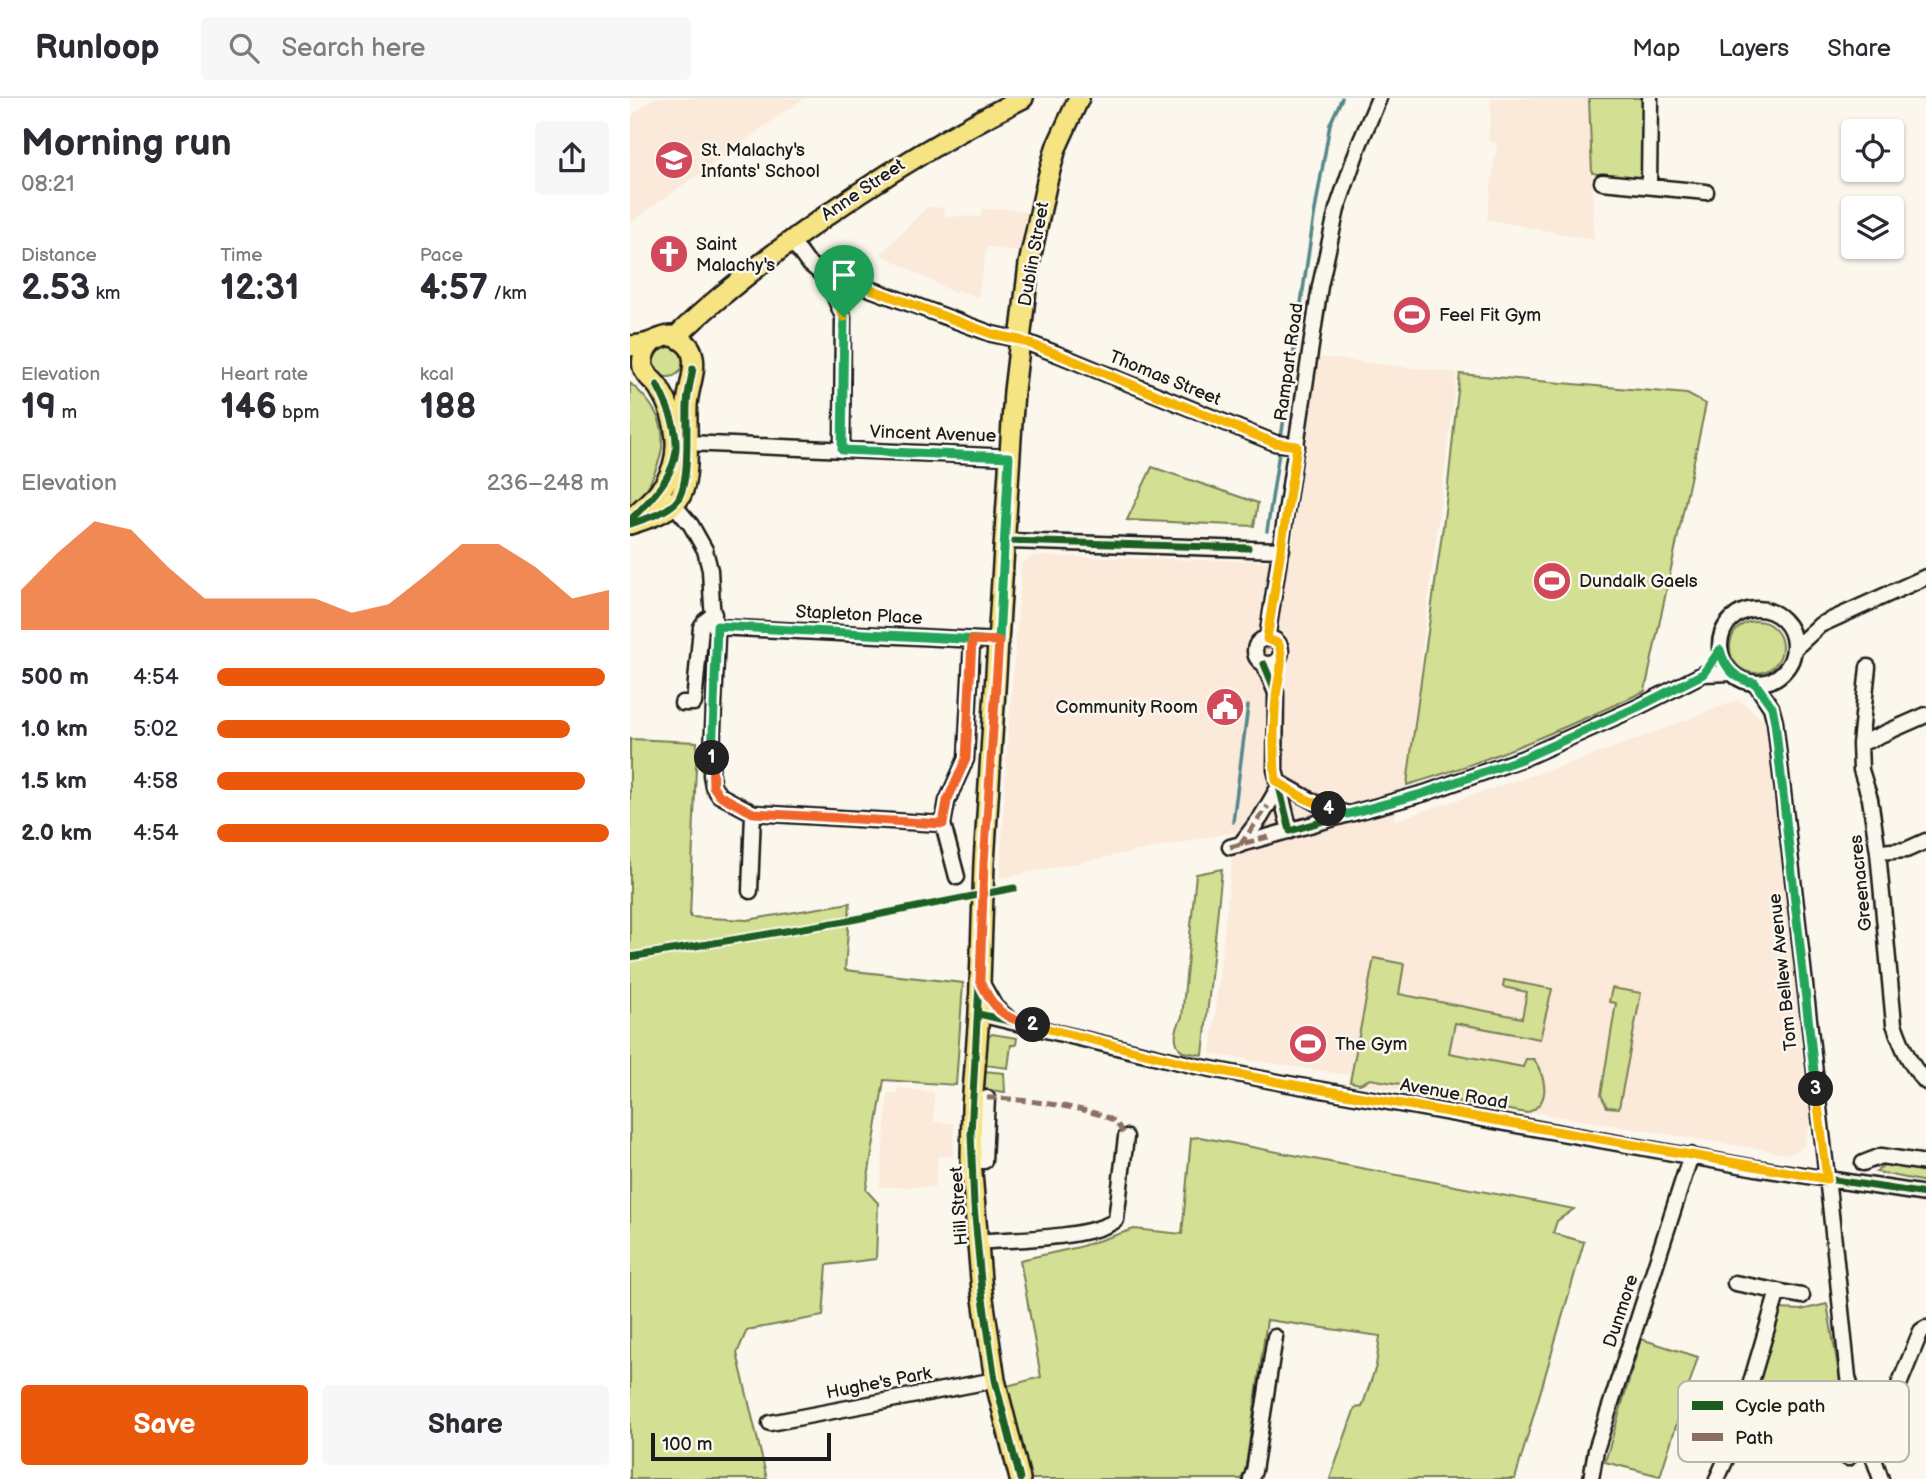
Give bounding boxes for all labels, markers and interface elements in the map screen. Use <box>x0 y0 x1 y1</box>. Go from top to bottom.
search box <box>201 17 691 80</box>
text: Runloop <box>35 28 159 68</box>
icon: search <box>225 29 263 67</box>
text: Search here <box>281 33 425 64</box>
text: Map <box>1632 34 1680 63</box>
text: Layers <box>1718 34 1789 63</box>
text: Share <box>1827 34 1891 63</box>
map controls <box>1841 119 1904 259</box>
button: locate <box>1841 119 1904 182</box>
text: Morning run <box>21 121 232 166</box>
button: share <box>535 121 609 195</box>
school or university icon: St. Malachy's Infants' School <box>653 139 695 181</box>
place label: St. Malachy's Infants' School <box>701 140 820 182</box>
street label: Anne Street <box>817 154 909 226</box>
text: 08:21 <box>21 170 75 198</box>
button: layers <box>1841 196 1904 259</box>
street label: Dublin Street <box>1014 200 1054 308</box>
church icon: Saint Malachy's <box>648 233 690 275</box>
place label: Saint Malachy's <box>696 234 775 276</box>
text: Distance <box>21 244 97 267</box>
text: Time <box>220 244 262 267</box>
text: Pace <box>420 244 463 267</box>
pin <box>814 245 874 317</box>
icon: arrive <box>825 256 863 294</box>
text: 2.53 <box>21 267 90 310</box>
text: 12:31 <box>220 267 300 310</box>
text: 4:57 <box>420 267 488 310</box>
text: km <box>90 282 120 305</box>
text: /km <box>488 282 527 305</box>
sports icon: Feel Fit Gym <box>1391 294 1433 336</box>
street label: Rampart Road <box>1270 302 1308 422</box>
place label: Feel Fit Gym <box>1439 305 1541 326</box>
street label: Thomas Street <box>1106 346 1224 410</box>
text: Elevation <box>21 363 100 386</box>
text: Heart rate <box>220 363 308 386</box>
text: kcal <box>420 363 454 386</box>
text: 19 <box>21 386 56 429</box>
text: 146 <box>220 386 277 429</box>
text: 188 <box>420 386 476 429</box>
text: m <box>56 401 77 424</box>
text: bpm <box>277 401 319 424</box>
street label: Vincent Avenue <box>869 421 997 447</box>
text: Elevation <box>21 469 117 497</box>
text: 236–248 m <box>487 469 609 497</box>
sports icon: Dundalk Gaels <box>1531 560 1573 602</box>
place label: Dundalk Gaels <box>1579 571 1698 592</box>
street label: Stapleton Place <box>795 601 923 629</box>
text: 500 m <box>21 663 89 691</box>
text: 4:54 <box>133 663 179 691</box>
public building icon: Community Room <box>1204 686 1246 728</box>
place label: Community Room <box>1055 697 1198 718</box>
text: 1.0 km <box>21 715 88 743</box>
text: 5:02 <box>133 715 178 743</box>
pin: 1 <box>694 740 730 776</box>
text: 1 <box>708 746 716 769</box>
text: 1.5 km <box>21 767 87 795</box>
text: 4:58 <box>133 767 178 795</box>
pin: 4 <box>1312 792 1346 826</box>
text: 4 <box>1323 797 1334 820</box>
text: 2.0 km <box>21 819 92 847</box>
text: 4:54 <box>133 819 179 847</box>
street label: Greenacres <box>1845 834 1876 932</box>
street label: Tom Bellew Avenue <box>1764 892 1802 1052</box>
pin: 2 <box>1016 1007 1050 1042</box>
text: 2 <box>1027 1013 1038 1036</box>
sports icon: The Gym <box>1287 1023 1329 1065</box>
place label: The Gym <box>1335 1034 1407 1055</box>
pin: 3 <box>1798 1072 1834 1107</box>
street label: Avenue Road <box>1399 1074 1509 1114</box>
text: 3 <box>1810 1077 1821 1100</box>
street label: Hill Street <box>946 1165 972 1246</box>
street label: Dunmore <box>1599 1272 1643 1350</box>
street label: Hughe's Park <box>825 1362 934 1404</box>
legend <box>1678 1381 1909 1462</box>
button: Save <box>21 1385 308 1465</box>
button: Share <box>322 1385 609 1465</box>
text: Cycle path <box>1735 1395 1825 1418</box>
text: Path <box>1735 1427 1773 1450</box>
scale bar <box>651 1430 831 1462</box>
text: 100 m <box>662 1433 713 1456</box>

